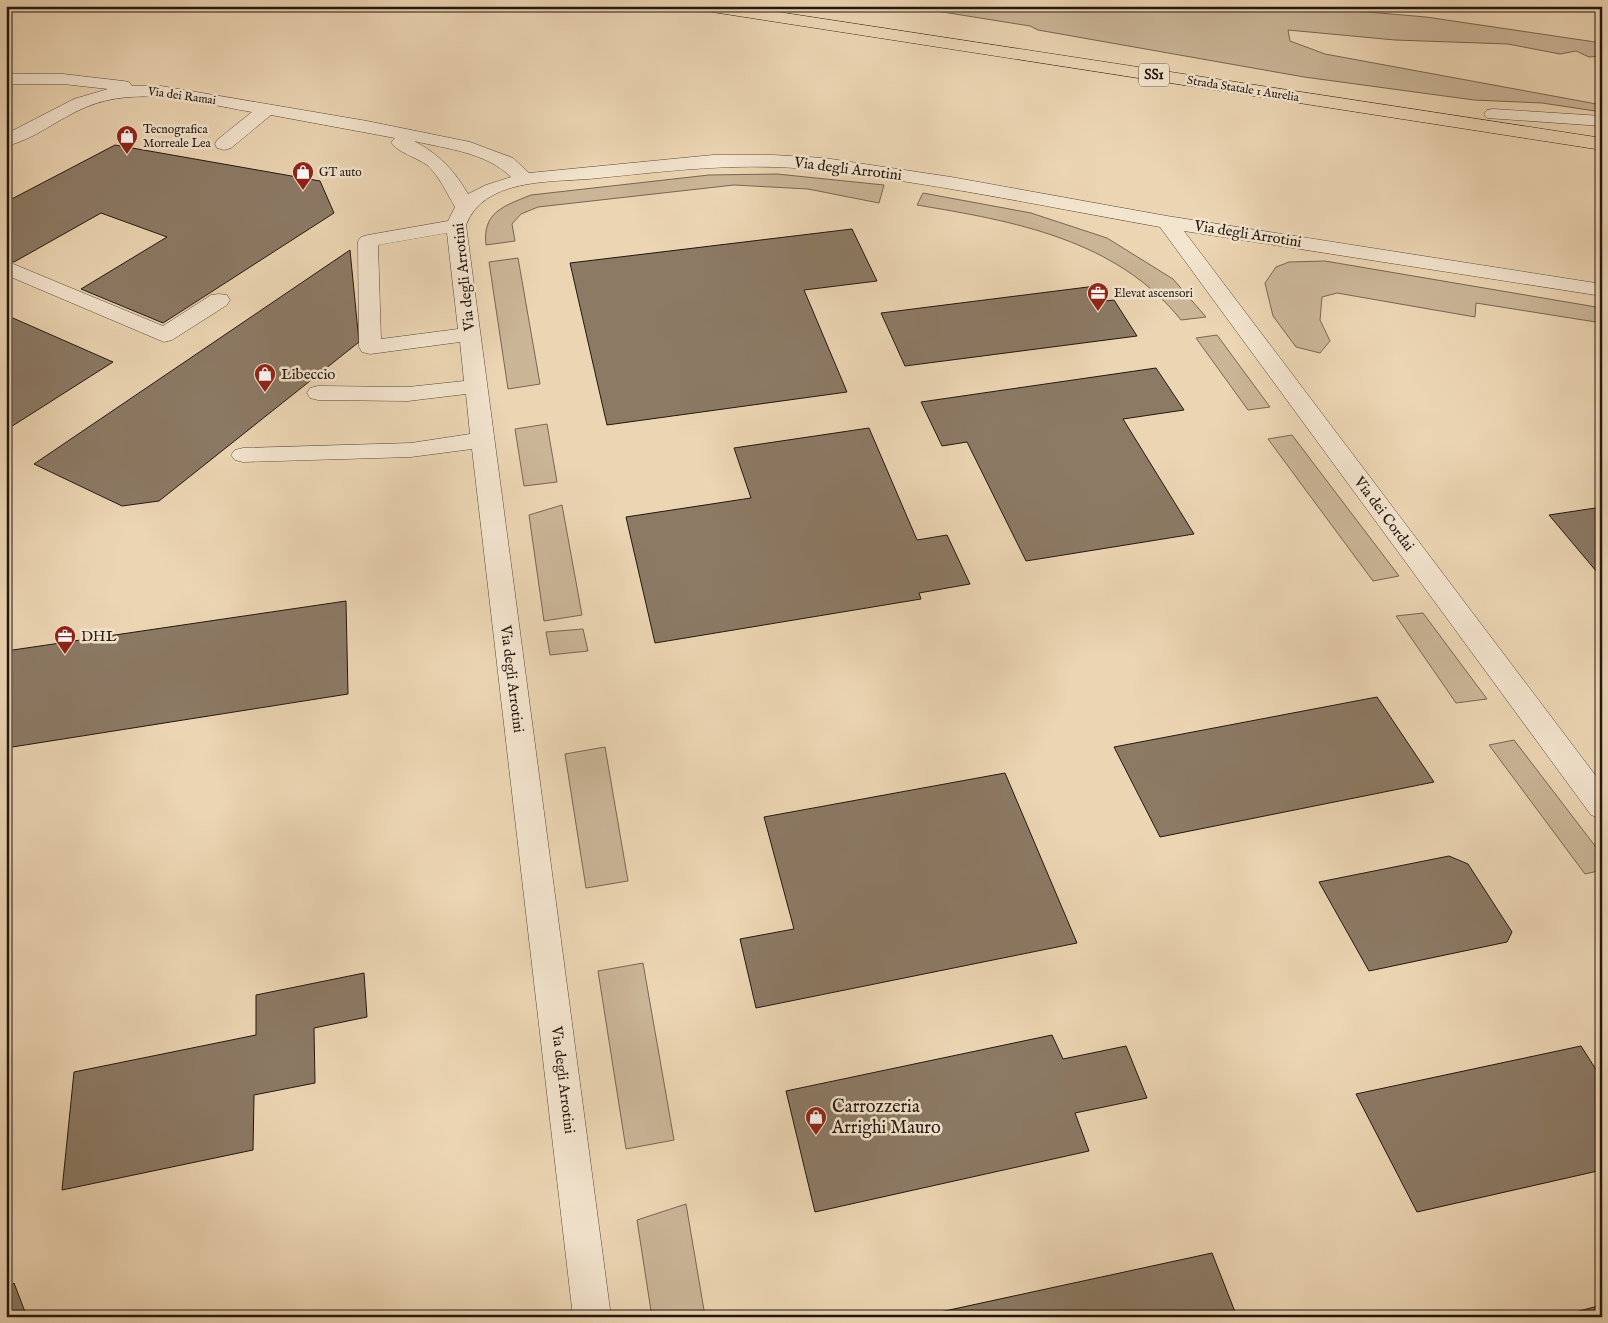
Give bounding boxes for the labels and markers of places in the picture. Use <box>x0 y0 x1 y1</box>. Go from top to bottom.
place label: Tecnografica Morreale Lea <box>143 122 212 151</box>
shop icon: Tecnografica Morreale Lea <box>115 124 139 155</box>
shop icon: GT auto <box>291 160 315 191</box>
place label: GT auto <box>319 165 362 180</box>
office icon: Elevat ascensori <box>1086 281 1110 312</box>
place label: Elevat ascensori <box>1114 286 1193 301</box>
shop icon: Libeccio <box>253 362 277 393</box>
place label: Libeccio <box>281 365 335 384</box>
office icon: DHL <box>53 624 77 655</box>
place label: DHL <box>81 627 117 646</box>
place label: Carrozzeria Arrighi Mauro <box>831 1096 941 1140</box>
shop icon: Carrozzeria Arrighi Mauro <box>804 1105 828 1136</box>

